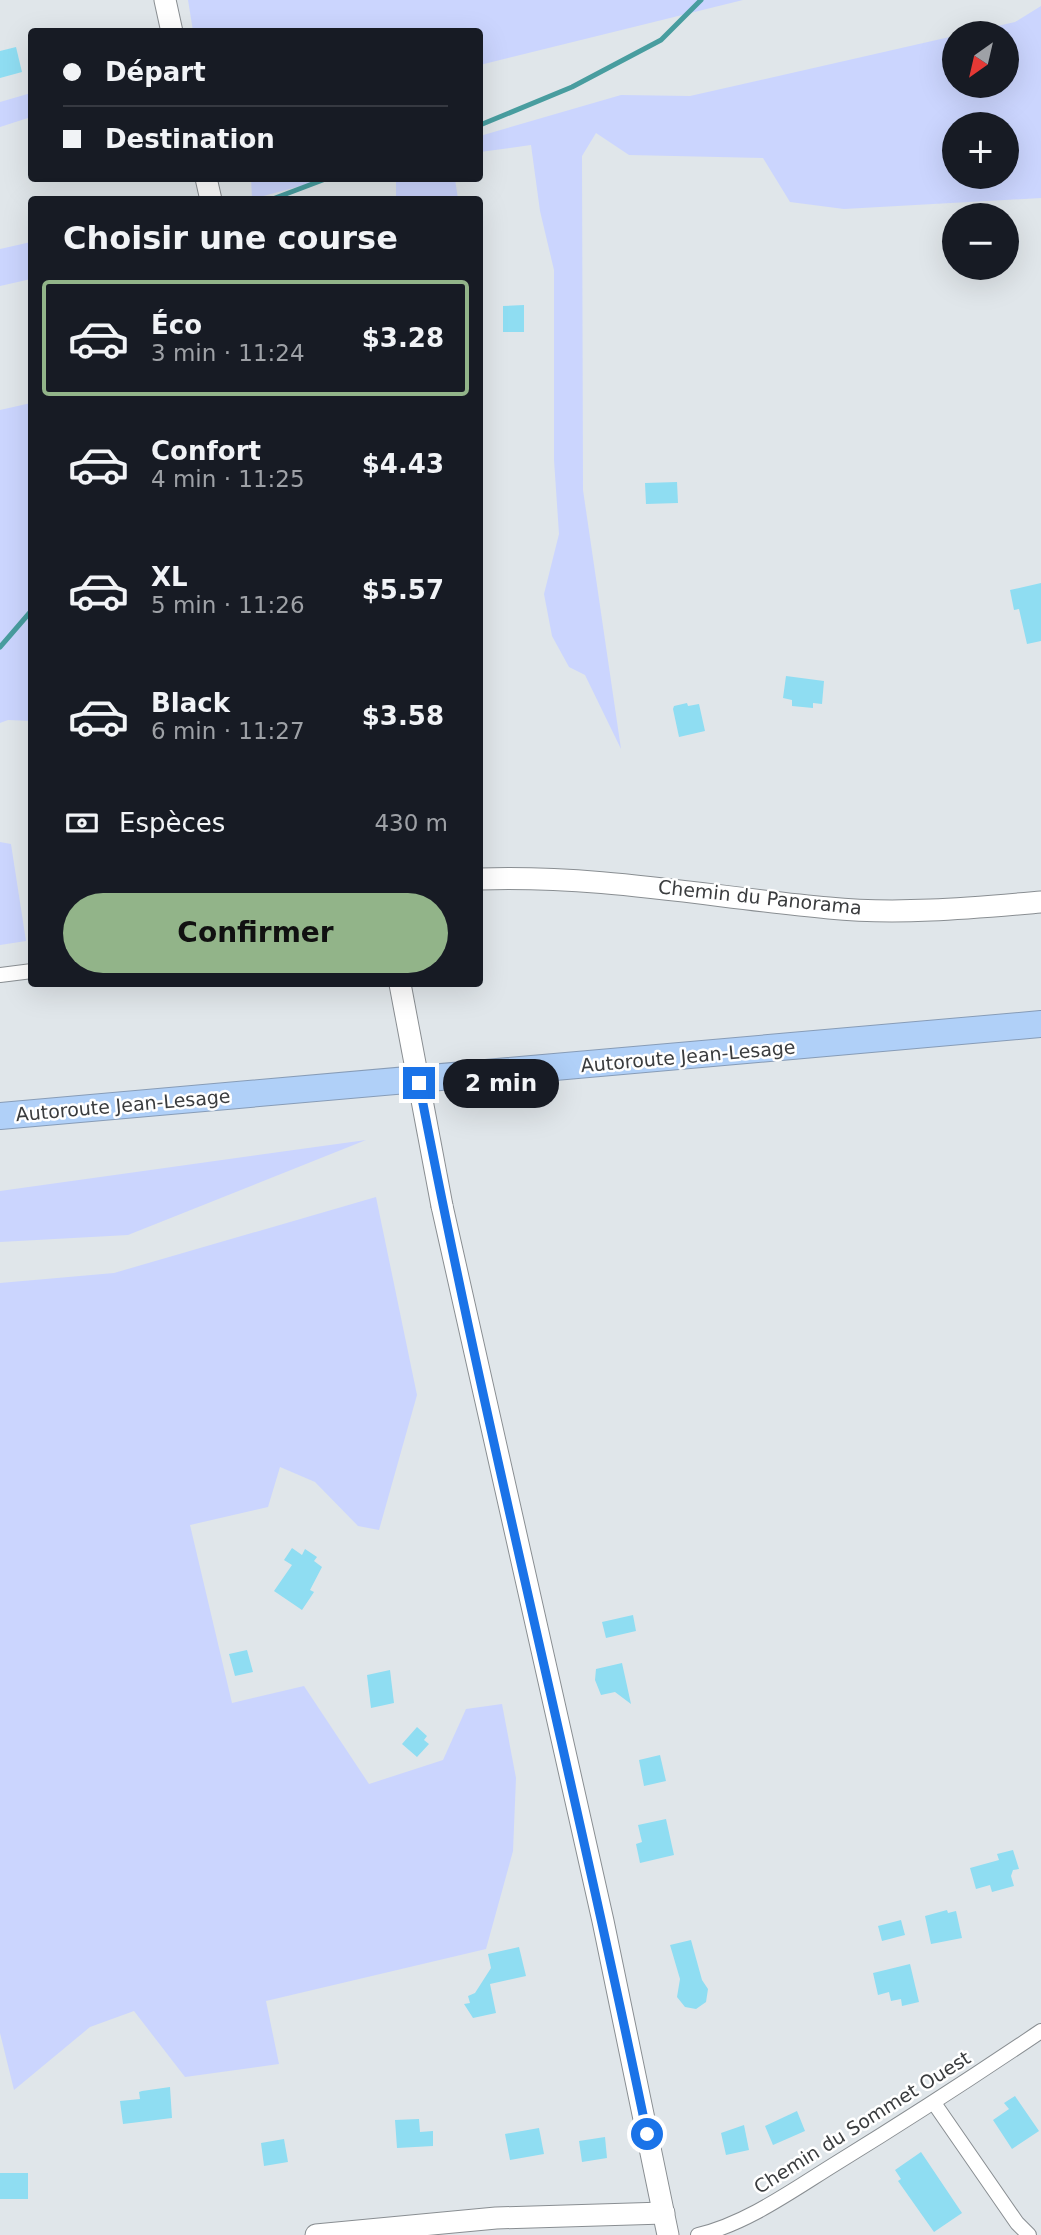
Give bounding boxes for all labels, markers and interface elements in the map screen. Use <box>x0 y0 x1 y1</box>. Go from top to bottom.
north arrow <box>942 21 1018 98</box>
map controls <box>942 21 1019 280</box>
text: Départ <box>105 57 206 87</box>
button: + <box>942 112 1019 189</box>
text: Destination <box>105 124 275 154</box>
button: − <box>942 203 1019 280</box>
text: Choisir une course <box>63 219 398 257</box>
icon: car <box>67 307 130 370</box>
text: Éco <box>151 310 202 340</box>
text: $3.28 <box>362 323 444 353</box>
text: 3 min · 11:24 <box>151 340 305 366</box>
icon: car <box>67 433 130 496</box>
text: Confort <box>151 436 261 466</box>
text: $4.43 <box>362 449 444 479</box>
text: 4 min · 11:25 <box>151 466 305 492</box>
icon: car <box>67 559 130 622</box>
text: XL <box>151 562 188 592</box>
text: $5.57 <box>362 575 444 605</box>
text: 5 min · 11:26 <box>151 592 305 618</box>
icon: car <box>67 685 130 748</box>
text: Black <box>151 688 230 718</box>
text: $3.58 <box>362 701 444 731</box>
text: 6 min · 11:27 <box>151 718 305 744</box>
icon: cash <box>63 804 101 842</box>
text: Espèces <box>119 808 225 838</box>
text: 430 m <box>374 810 448 836</box>
street label: Chemin du Panorama <box>657 875 863 919</box>
button: Confirmer <box>63 893 448 973</box>
street label: Autoroute Jean-Lesage <box>580 1036 796 1076</box>
callout: 2 min <box>444 1058 559 1108</box>
route end <box>403 1067 435 1099</box>
text: 2 min <box>465 1070 537 1096</box>
street label: Autoroute Jean-Lesage <box>15 1085 231 1125</box>
street label: Chemin du Sommet Ouest <box>750 2046 974 2198</box>
route start <box>631 2118 663 2150</box>

